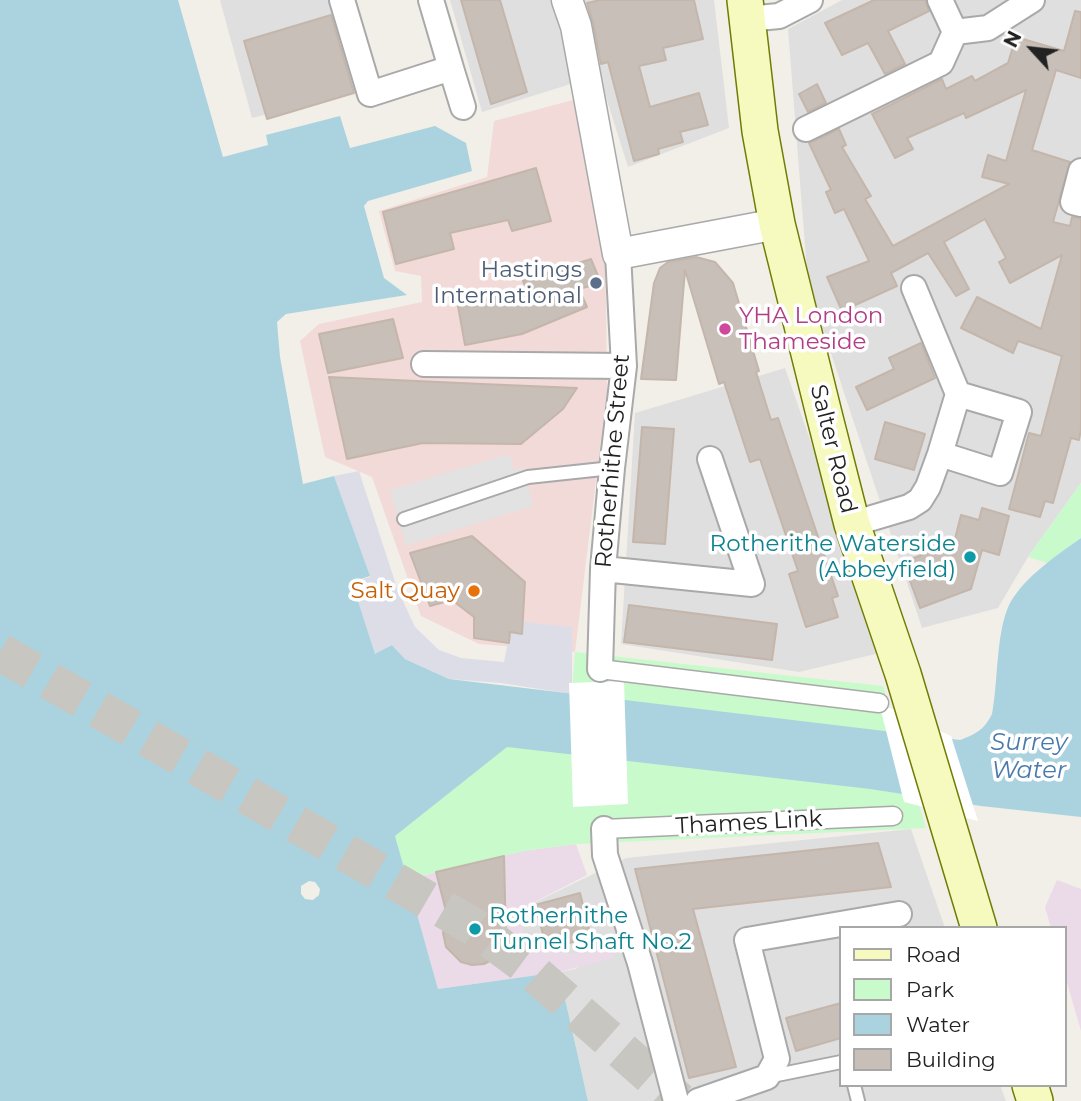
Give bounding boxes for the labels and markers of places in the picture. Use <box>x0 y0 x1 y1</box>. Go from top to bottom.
place label: Hastings International <box>433 256 582 310</box>
marker: Hastings International <box>588 275 604 291</box>
place label: YHA London Thameside <box>739 302 883 356</box>
marker: YHA London Thameside <box>717 321 733 337</box>
place label: Rotherithe Waterside (Abbeyfield) <box>710 530 956 584</box>
marker: Rotherithe Waterside (Abbeyfield) <box>962 549 978 565</box>
place label: Salt Quay <box>351 577 460 605</box>
marker: Salt Quay <box>466 583 482 599</box>
place label: Rotherhithe Tunnel Shaft No.2 <box>489 902 692 956</box>
marker: Rotherhithe Tunnel Shaft No.2 <box>467 921 483 937</box>

